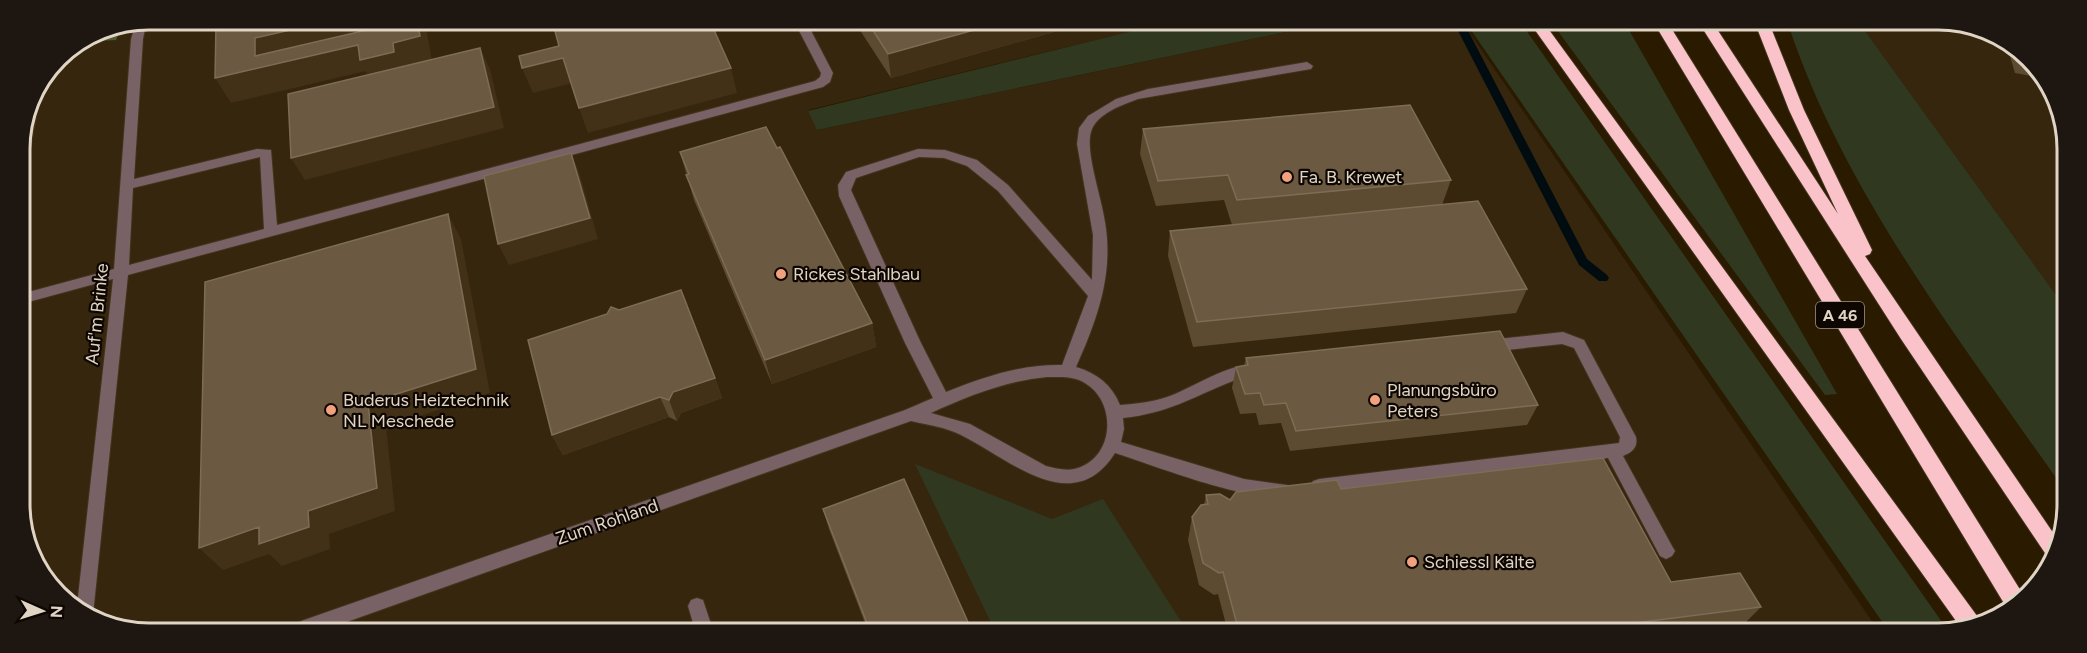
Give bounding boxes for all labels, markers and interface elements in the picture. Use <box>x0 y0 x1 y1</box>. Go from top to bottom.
place label: Fa. B. Krewet <box>1299 166 1403 188</box>
marker: Fa. B. Krewet <box>1280 170 1294 184</box>
street label: Auf'm Brinke <box>81 262 113 366</box>
place label: Rickes Stahlbau <box>793 263 920 285</box>
marker: Rickes Stahlbau <box>774 267 788 281</box>
road number: A 46 <box>1816 302 1864 328</box>
place label: Planungsbüro Peters <box>1387 379 1497 422</box>
place label: Buderus Heiztechnik NL Meschede <box>343 389 509 432</box>
marker: Planungsbüro Peters <box>1368 393 1382 407</box>
marker: Buderus Heiztechnik NL Meschede <box>324 403 338 417</box>
street label: Zum Rohland <box>553 494 661 550</box>
place label: Schiessl Kälte <box>1424 551 1535 573</box>
marker: Schiessl Kälte <box>1405 555 1419 569</box>
north arrow <box>12 581 72 641</box>
text: N <box>47 605 66 618</box>

